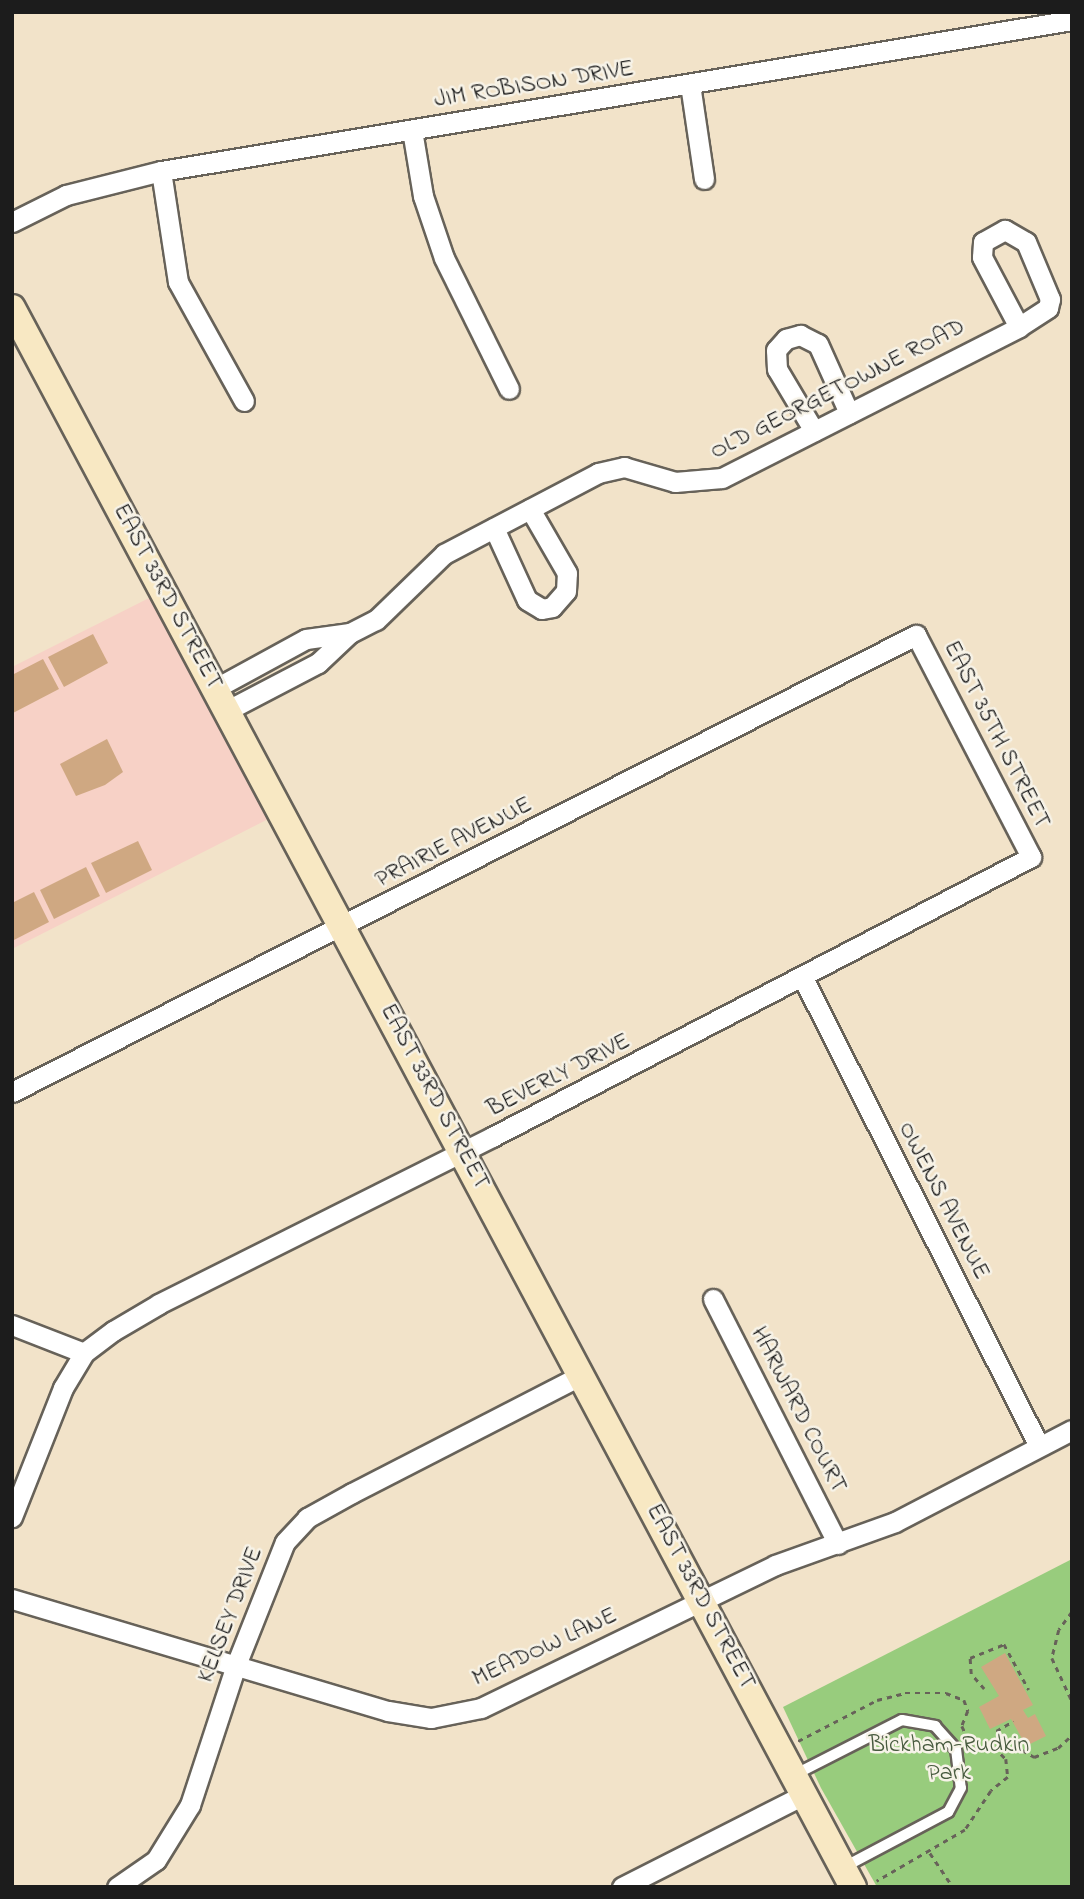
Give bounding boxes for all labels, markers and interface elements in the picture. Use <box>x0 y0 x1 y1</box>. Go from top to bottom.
street label: JIM ROBISON DRIVE <box>432 55 636 115</box>
street label: OLD GEORGETOWNE ROAD <box>706 313 970 467</box>
street label: EAST 33RD STREET <box>106 499 228 695</box>
street label: EAST 35TH STREET <box>936 636 1056 834</box>
street label: PRAIRIE AVENUE <box>371 791 537 895</box>
street label: EAST 33RD STREET <box>373 999 495 1195</box>
street label: BEVERLY DRIVE <box>483 1028 635 1124</box>
street label: OWENS AVENUE <box>891 1117 995 1285</box>
street label: HARWARD COURT <box>744 1322 852 1498</box>
street label: EAST 33RD STREET <box>639 1499 761 1695</box>
street label: KELSEY DRIVE <box>192 1543 270 1687</box>
street label: MEADOW LANE <box>468 1602 622 1694</box>
park label: Bickham-Rudkin Park <box>869 1732 1029 1788</box>

